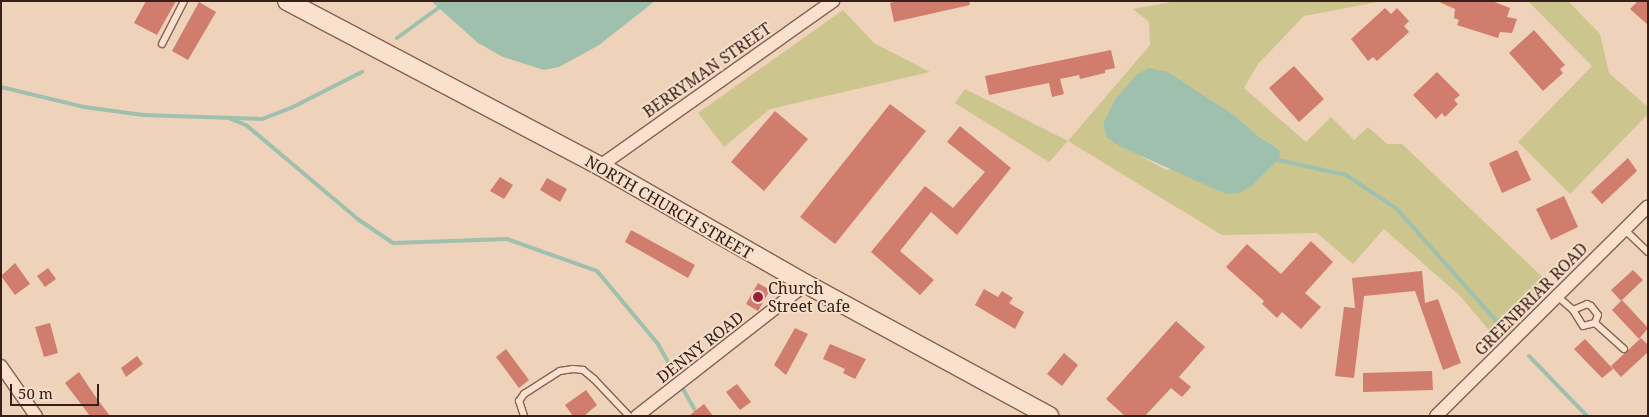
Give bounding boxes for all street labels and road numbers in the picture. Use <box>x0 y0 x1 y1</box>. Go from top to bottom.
street label: BERRYMAN STREET <box>639 19 775 121</box>
street label: NORTH CHURCH STREET <box>582 151 756 263</box>
street label: GREENBRIAR ROAD <box>1471 239 1591 359</box>
street label: DENNY ROAD <box>653 307 747 387</box>

